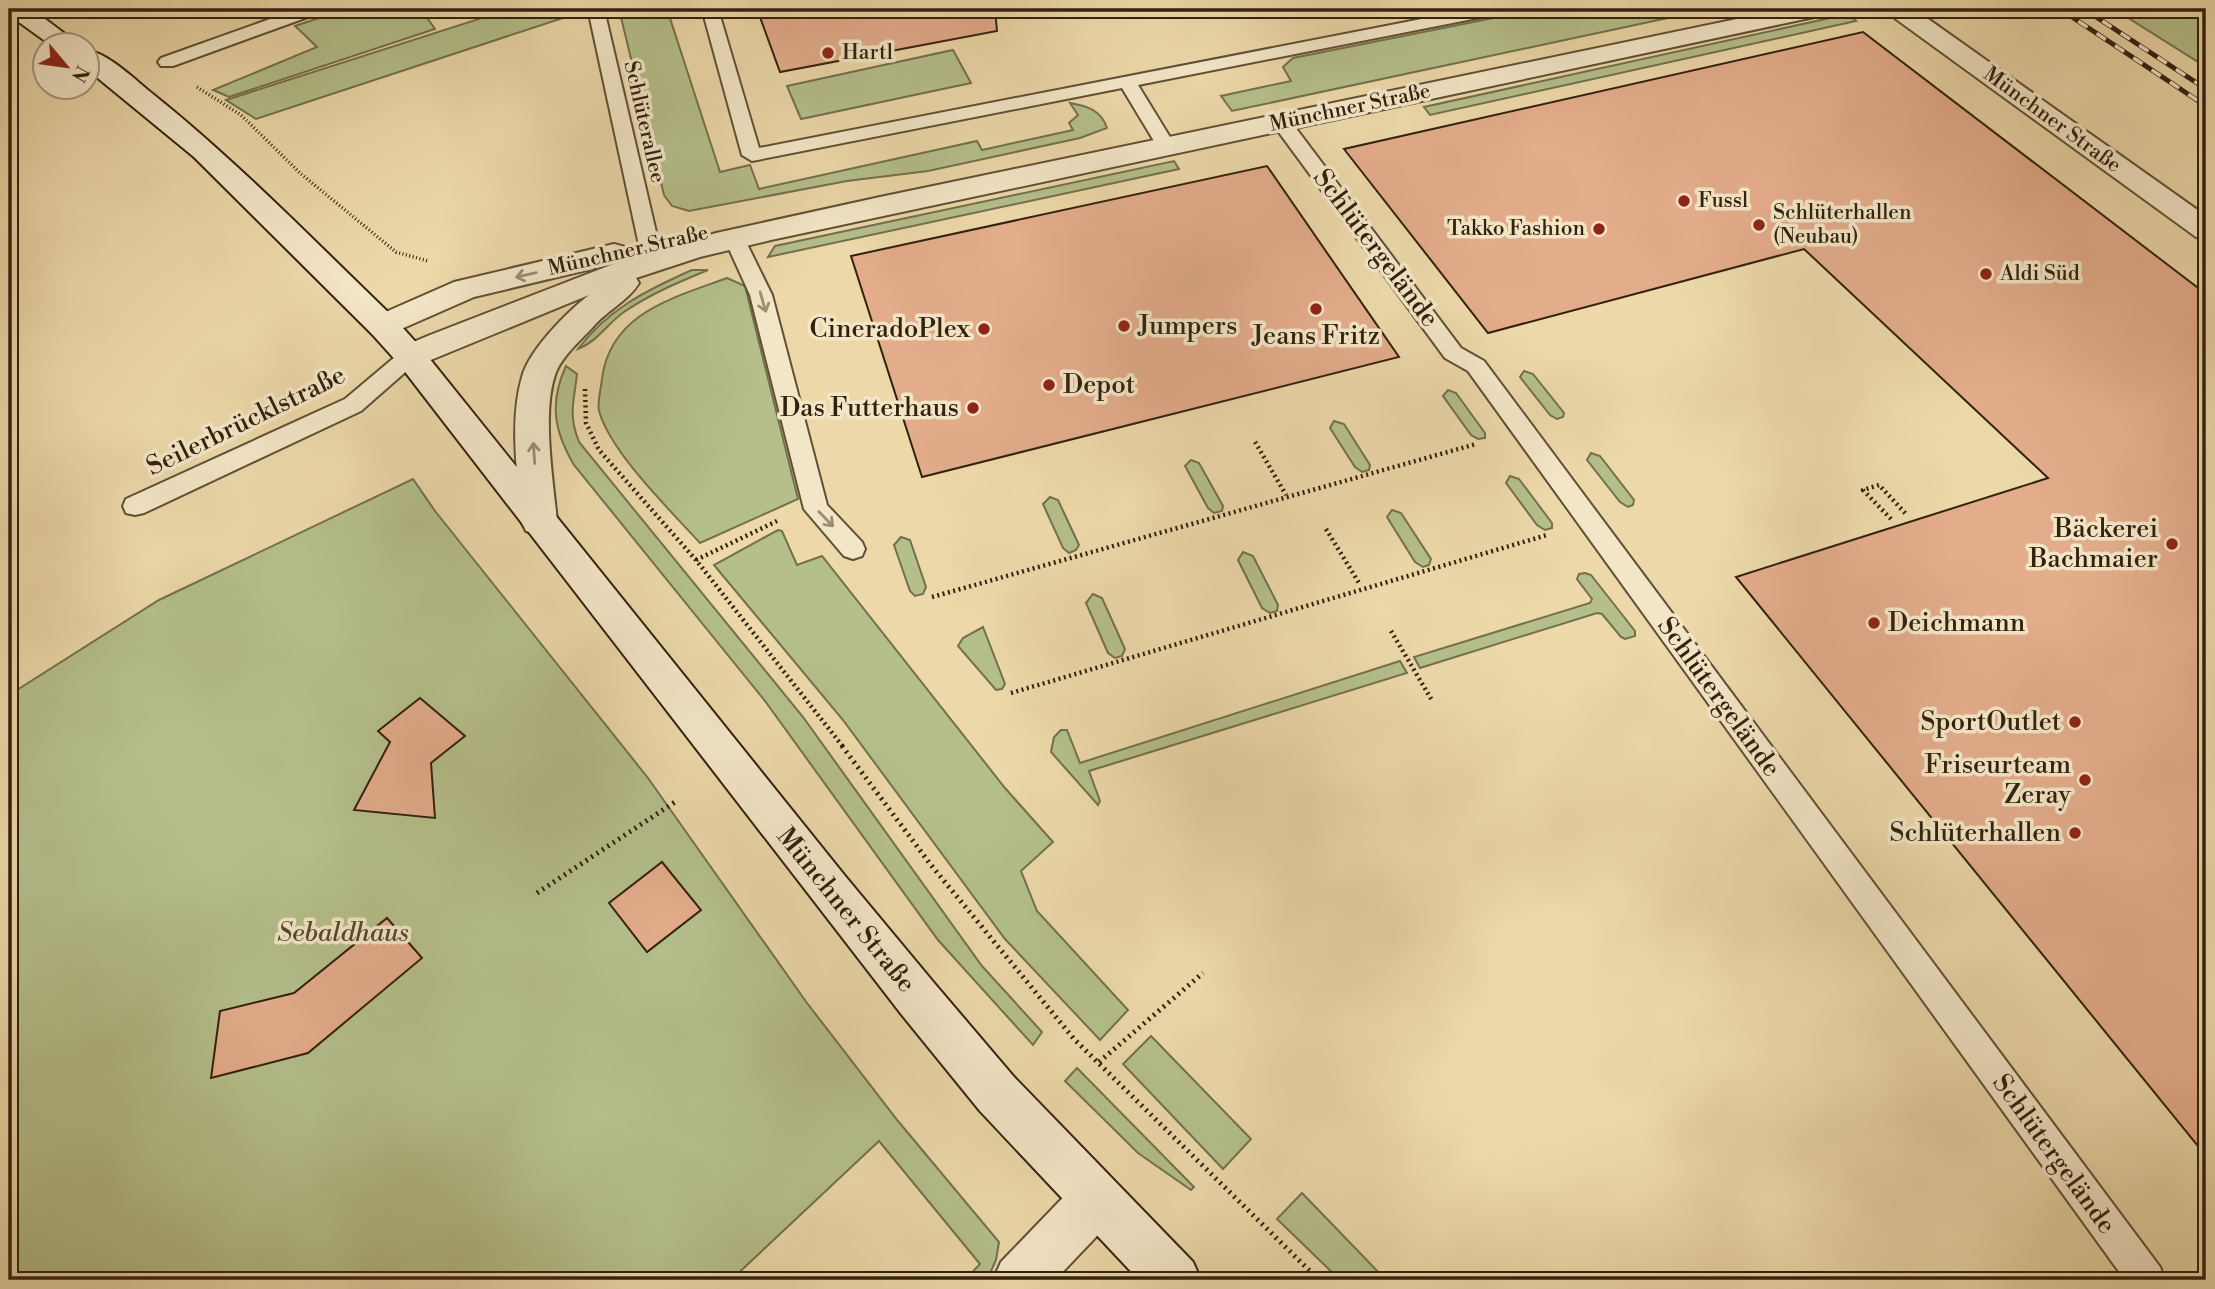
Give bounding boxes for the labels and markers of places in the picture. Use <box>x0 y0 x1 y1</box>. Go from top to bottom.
place label: Hartl <box>842 40 893 66</box>
marker: Hartl <box>820 45 836 61</box>
place label: Fussl <box>1698 188 1748 214</box>
marker: Fussl <box>1676 193 1692 209</box>
place label: Schlüterhallen (Neubau) <box>1773 200 1912 250</box>
place label: Takko Fashion <box>1447 216 1585 242</box>
marker: Schlüterhallen (Neubau) <box>1751 217 1767 233</box>
marker: Takko Fashion <box>1591 221 1607 237</box>
place label: Aldi Süd <box>1999 261 2080 287</box>
marker: Aldi Süd <box>1978 266 1994 282</box>
marker: Jeans Fritz <box>1308 301 1324 317</box>
place label: Jumpers <box>1137 310 1237 342</box>
place label: CineradoPlex <box>810 313 971 345</box>
marker: Jumpers <box>1116 318 1132 334</box>
place label: Jeans Fritz <box>1251 320 1380 352</box>
marker: CineradoPlex <box>976 321 992 337</box>
place label: Depot <box>1063 369 1135 401</box>
marker: Depot <box>1041 377 1057 393</box>
place label: Das Futterhaus <box>780 392 959 424</box>
marker: Das Futterhaus <box>965 400 981 416</box>
place label: Bäckerei Bachmaier <box>2028 513 2158 575</box>
marker: Bäckerei Bachmaier <box>2164 536 2180 552</box>
place label: Deichmann <box>1888 607 2025 639</box>
marker: Deichmann <box>1866 615 1882 631</box>
place label: SportOutlet <box>1921 706 2061 738</box>
marker: SportOutlet <box>2067 714 2083 730</box>
place label: Friseurteam Zeray <box>1925 749 2071 811</box>
marker: Friseurteam Zeray <box>2077 772 2093 788</box>
place label: Schlüterhallen <box>1890 817 2061 849</box>
marker: Schlüterhallen <box>2067 825 2083 841</box>

